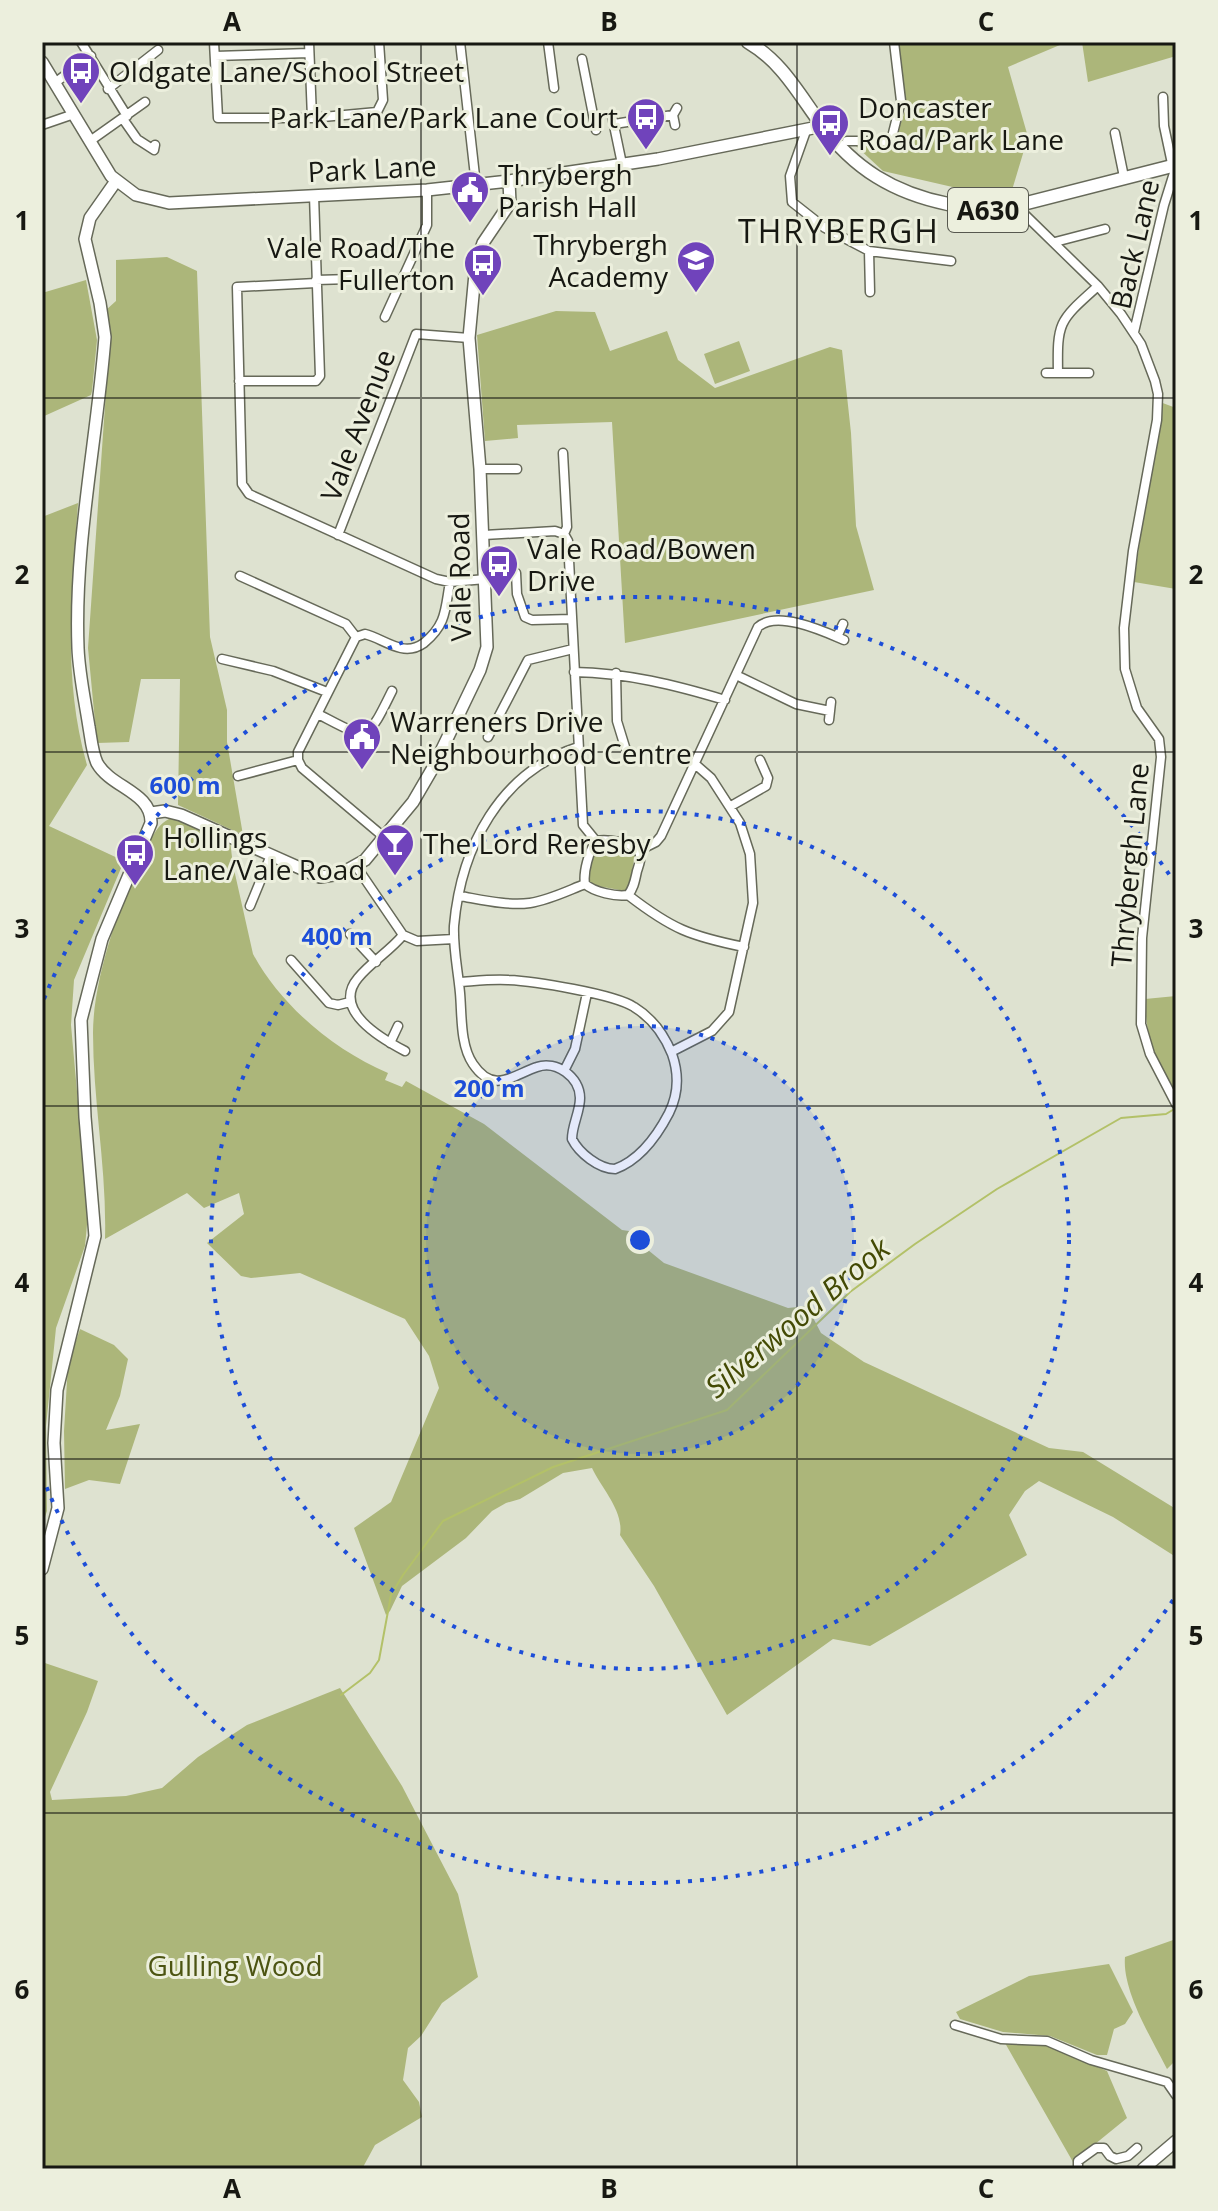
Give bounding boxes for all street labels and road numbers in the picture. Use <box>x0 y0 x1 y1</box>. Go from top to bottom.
street label: Park Lane <box>307 146 437 190</box>
street label: Back Lane <box>1101 175 1167 313</box>
road number: A630 <box>948 188 1028 232</box>
street label: Vale Avenue <box>311 344 403 506</box>
street label: Vale Road <box>439 512 479 642</box>
street label: Thrybergh Lane <box>1101 761 1157 969</box>

